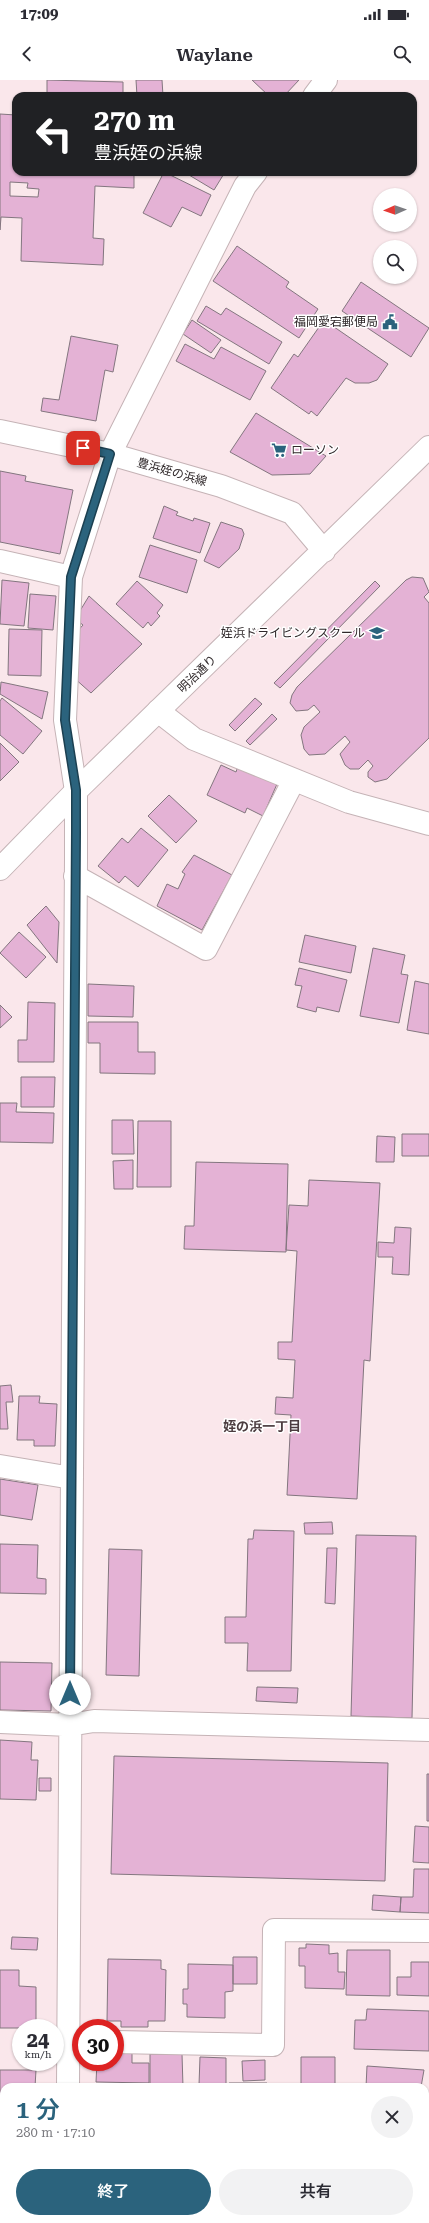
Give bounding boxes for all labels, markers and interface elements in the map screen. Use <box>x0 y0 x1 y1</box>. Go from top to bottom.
text: 17:09 <box>20 5 58 23</box>
icon: back <box>16 43 38 65</box>
icon: search <box>391 43 413 65</box>
text: Waylane <box>176 44 253 65</box>
text: 270 m <box>94 104 175 137</box>
icon: left <box>28 108 80 160</box>
text: 豊浜姪の浜線 <box>94 142 202 163</box>
north arrow <box>373 188 417 232</box>
map controls <box>373 188 417 284</box>
button: search <box>373 240 417 284</box>
public building icon: 福岡愛宕郵便局 <box>381 313 399 331</box>
place label: 福岡愛宕郵便局 <box>294 315 378 329</box>
pin <box>66 431 100 465</box>
icon: arrive <box>72 437 94 459</box>
supermarket icon: ローソン <box>270 441 288 459</box>
place label: ローソン <box>291 443 339 457</box>
street label: 豊浜姪の浜線 <box>135 455 209 489</box>
school or university icon: 姪浜ドライビングスクール <box>368 624 386 642</box>
place label: 姪浜ドライビングスクール <box>221 626 365 640</box>
street label: 明治通り <box>175 652 219 696</box>
district label: 姪の浜一丁目 <box>223 1419 301 1434</box>
position arrow <box>49 1673 91 1715</box>
speed limit sign: 30 <box>72 2019 124 2071</box>
text: 24 <box>27 2028 49 2052</box>
text: km/h <box>25 2049 51 2060</box>
text: 1 分 <box>16 2096 60 2124</box>
button: close <box>371 2096 413 2138</box>
text: 280 m · 17:10 <box>16 2125 95 2140</box>
button: 終了 <box>16 2169 211 2215</box>
button: 共有 <box>219 2169 413 2215</box>

